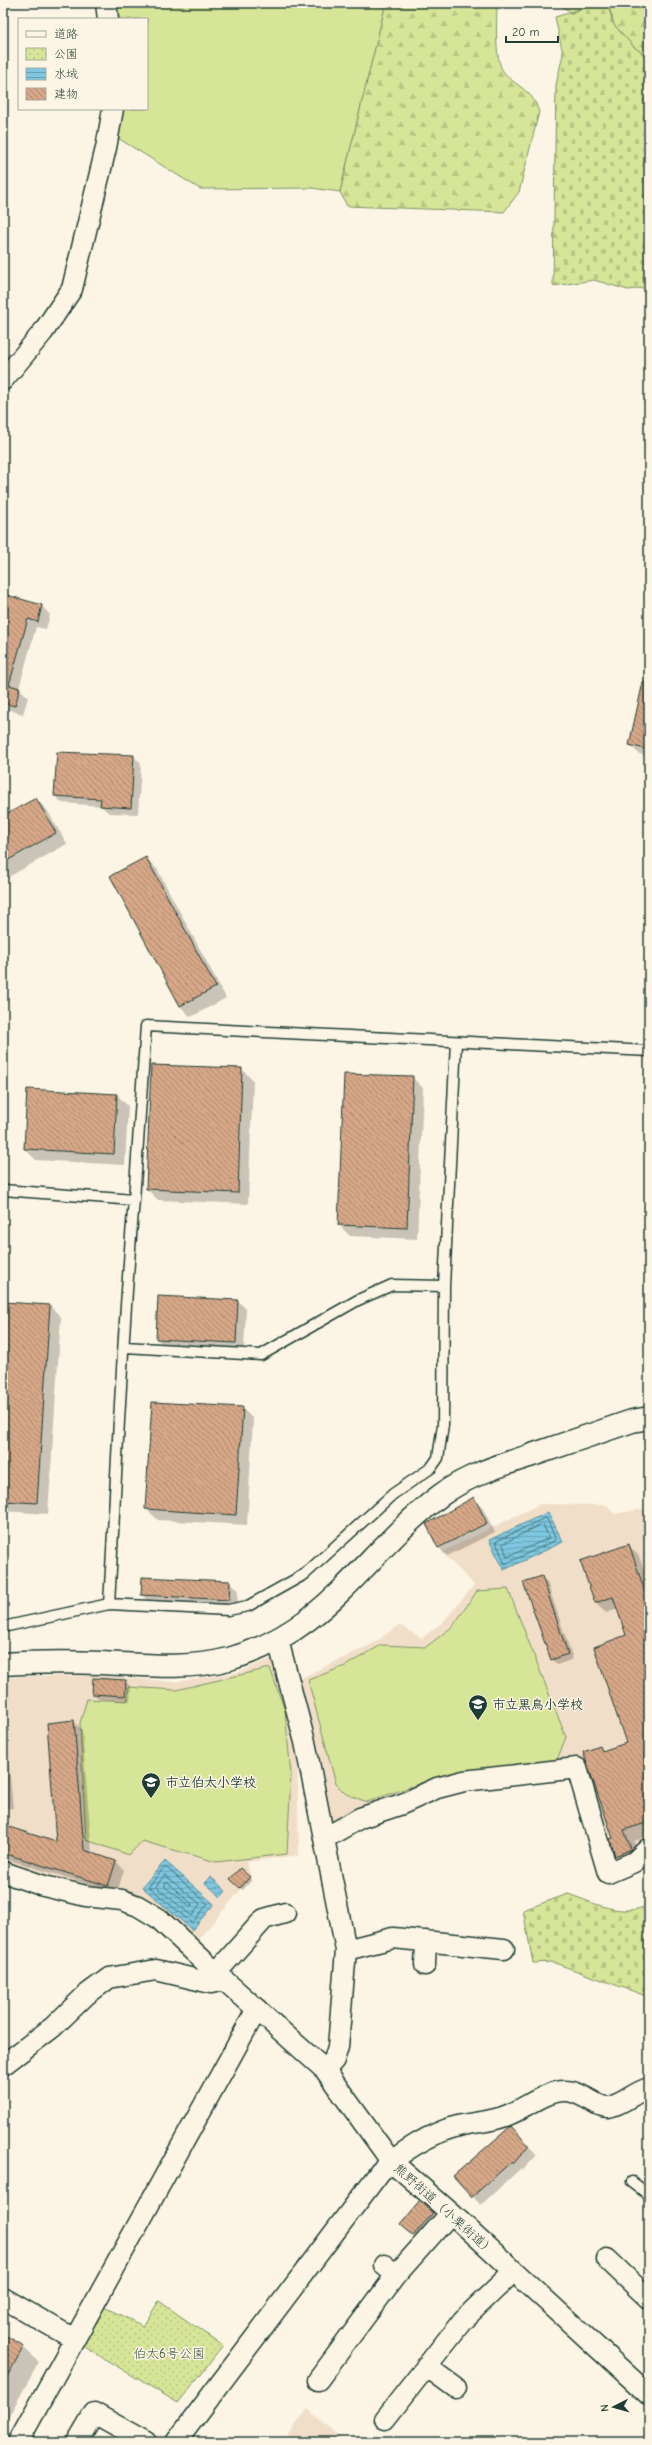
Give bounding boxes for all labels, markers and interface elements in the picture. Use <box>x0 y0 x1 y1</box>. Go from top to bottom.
legend <box>18 18 148 110</box>
scale bar <box>506 18 558 44</box>
text: 20 m <box>512 25 540 39</box>
text: 道路 <box>54 27 78 41</box>
text: 公園 <box>54 47 78 61</box>
text: 水域 <box>54 67 78 81</box>
text: 建物 <box>54 87 78 101</box>
school or university icon: 市立黒鳥小学校 <box>467 1693 489 1721</box>
place label: 市立黒鳥小学校 <box>492 1697 583 1712</box>
school or university icon: 市立伯太小学校 <box>140 1771 162 1799</box>
place label: 市立伯太小学校 <box>165 1775 256 1790</box>
street label: 熊野街道（小栗街道） <box>391 2160 498 2258</box>
park label: 伯太6号公園 <box>133 2346 205 2361</box>
north arrow <box>594 2387 634 2427</box>
text: N <box>598 2404 611 2412</box>

